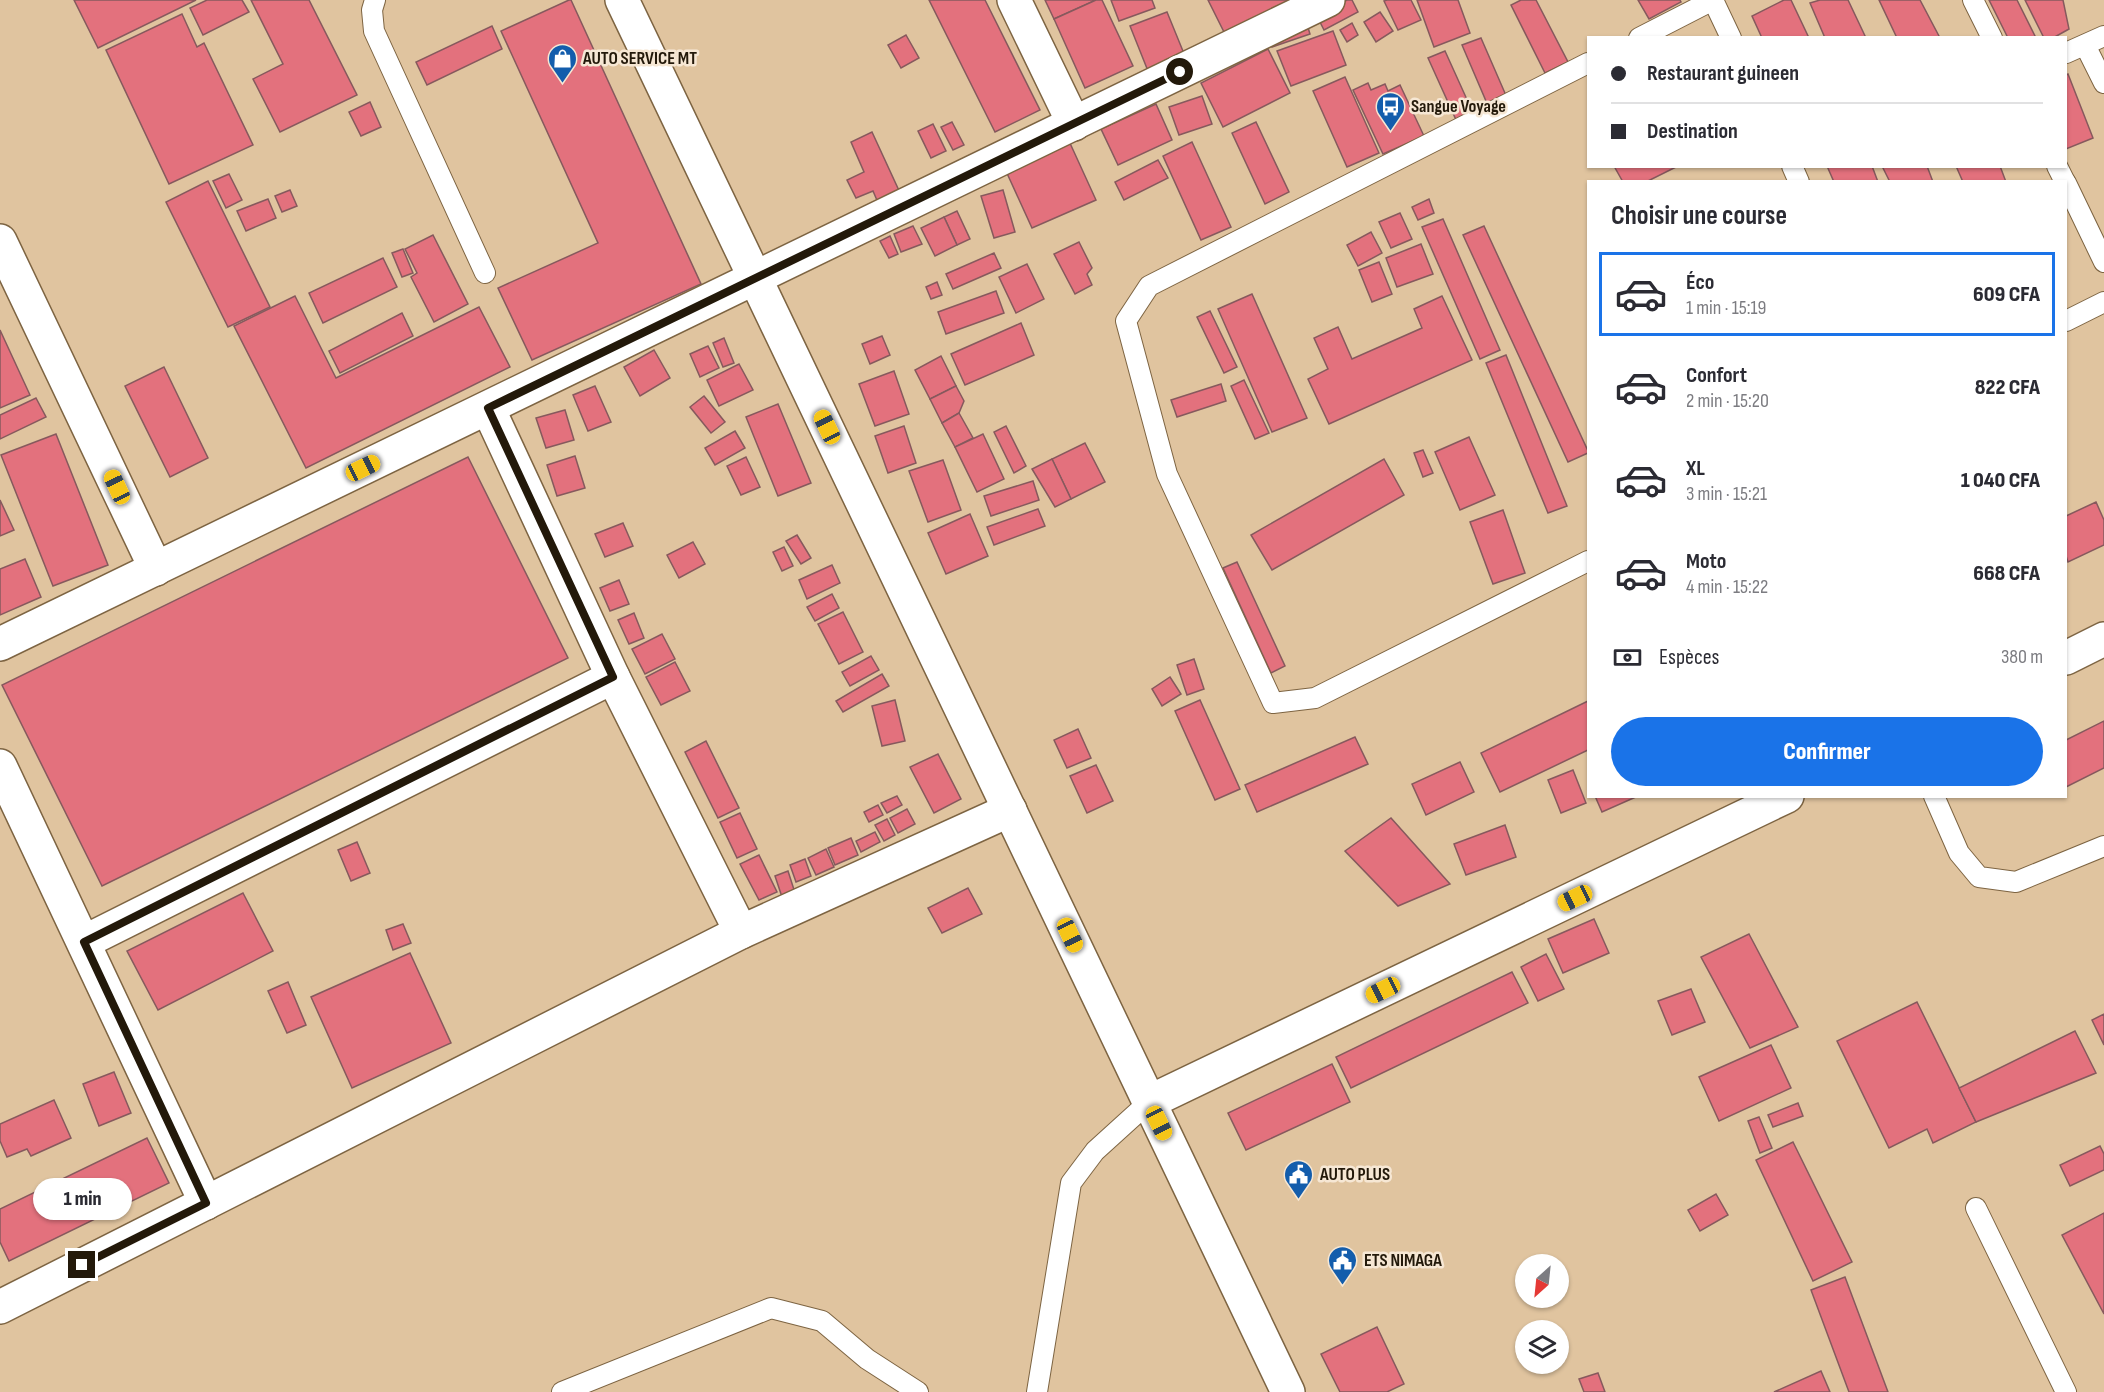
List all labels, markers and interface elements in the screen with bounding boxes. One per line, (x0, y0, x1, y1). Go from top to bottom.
shop icon: AUTO SERVICE MT (546, 42, 578, 84)
place label: AUTO SERVICE MT (582, 48, 697, 69)
route start (1166, 58, 1193, 85)
text: Restaurant guineen (1647, 60, 1799, 87)
bus stop icon: Sangue Voyage (1374, 90, 1406, 132)
place label: Sangue Voyage (1411, 96, 1506, 117)
text: Destination (1647, 118, 1738, 145)
text: Choisir une course (1611, 200, 1787, 232)
icon: car (1614, 267, 1668, 321)
text: Éco (1686, 269, 1714, 296)
text: 609 CFA (1973, 281, 2040, 308)
text: 1 min · 15:19 (1686, 296, 1766, 320)
icon: car (1614, 360, 1668, 414)
text: Confort (1686, 362, 1747, 389)
text: 822 CFA (1975, 374, 2040, 401)
text: 2 min · 15:20 (1686, 389, 1769, 413)
car (811, 407, 843, 447)
car (343, 452, 383, 484)
icon: car (1614, 453, 1668, 507)
text: XL (1686, 455, 1705, 482)
car (101, 467, 133, 507)
text: 1 040 CFA (1961, 467, 2040, 494)
text: 3 min · 15:21 (1686, 482, 1767, 506)
icon: car (1614, 546, 1668, 600)
text: Moto (1686, 548, 1726, 575)
text: 668 CFA (1973, 560, 2040, 587)
text: 4 min · 15:22 (1686, 575, 1768, 599)
icon: cash (1611, 641, 1644, 674)
text: Espèces (1659, 644, 1719, 671)
text: 380 m (2001, 645, 2043, 669)
button: Confirmer (1611, 717, 2043, 786)
car (1555, 882, 1595, 914)
car (1054, 915, 1086, 955)
car (1363, 974, 1403, 1006)
car (1143, 1103, 1175, 1143)
public building icon: AUTO PLUS (1283, 1158, 1315, 1200)
place label: AUTO PLUS (1319, 1164, 1390, 1185)
callout: 1 min (32, 1178, 132, 1220)
text: 1 min (63, 1187, 102, 1211)
public building icon: ETS NIMAGA (1327, 1244, 1359, 1286)
place label: ETS NIMAGA (1364, 1250, 1442, 1271)
route end (68, 1251, 95, 1278)
north arrow (1515, 1254, 1569, 1308)
map controls (1515, 1254, 1569, 1374)
button: layers (1515, 1320, 1569, 1374)

